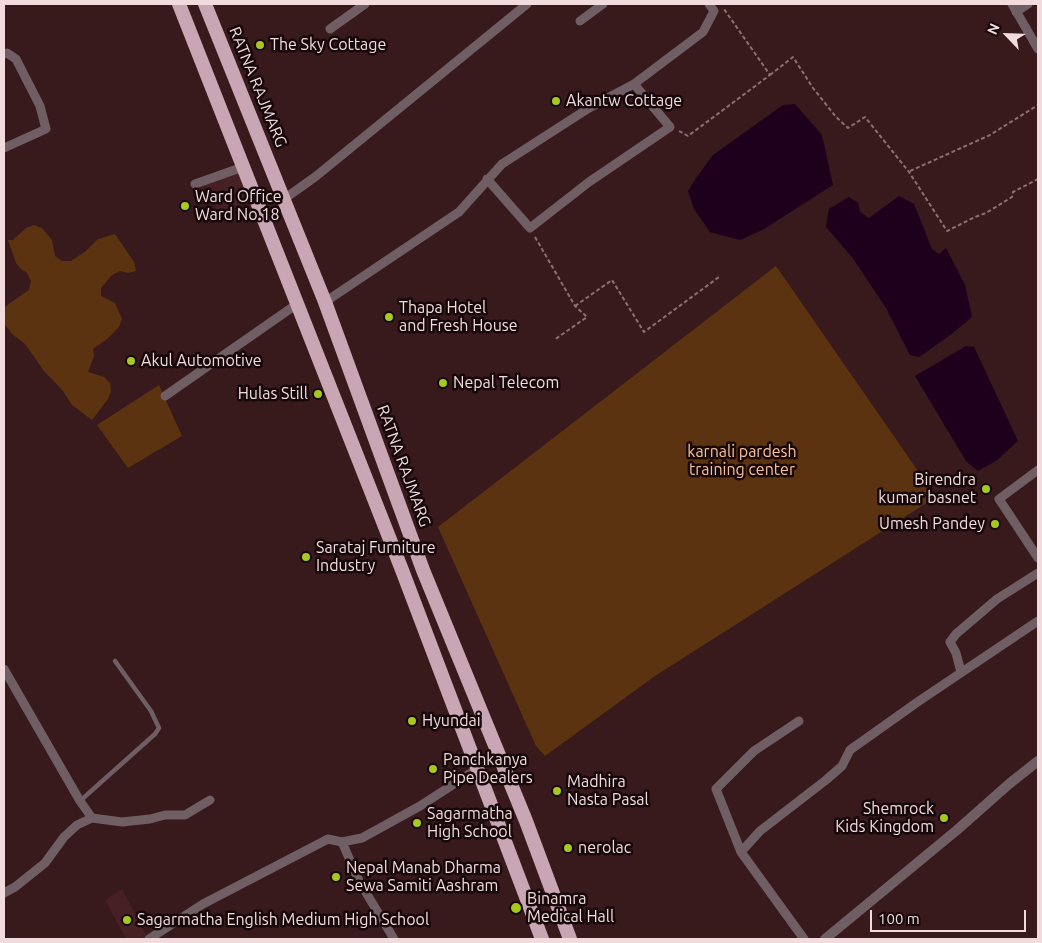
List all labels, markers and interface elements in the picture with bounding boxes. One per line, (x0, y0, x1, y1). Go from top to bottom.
north arrow (982, 10, 1032, 60)
text: N (984, 21, 1003, 37)
street label: RATNA RAJMARG (225, 24, 291, 150)
place label: The Sky Cottage (270, 35, 386, 55)
marker: The Sky Cottage (254, 39, 266, 51)
place label: Akantw Cottage (566, 91, 682, 111)
marker: Akantw Cottage (550, 95, 562, 107)
place label: Ward Office Ward No.18 (195, 187, 281, 225)
marker: Ward Office Ward No.18 (179, 200, 191, 212)
place label: Thapa Hotel and Fresh House (399, 298, 518, 336)
marker: Thapa Hotel and Fresh House (383, 311, 395, 323)
place label: Akul Automotive (141, 351, 262, 371)
marker: Akul Automotive (125, 355, 137, 367)
place label: Nepal Telecom (453, 373, 559, 393)
marker: Nepal Telecom (437, 377, 449, 389)
place label: Hulas Still (238, 384, 308, 404)
marker: Hulas Still (312, 388, 324, 400)
street label: RATNA RAJMARG (373, 402, 435, 530)
park label: karnali pardesh training center (687, 442, 797, 480)
place label: Birendra kumar basnet (878, 470, 976, 508)
marker: Birendra kumar basnet (980, 483, 992, 495)
place label: Umesh Pandey (879, 514, 985, 534)
marker: Umesh Pandey (989, 518, 1001, 530)
place label: Sarataj Furniture Industry (316, 538, 436, 576)
marker: Sarataj Furniture Industry (300, 551, 312, 563)
place label: Hyundai (422, 711, 481, 731)
marker: Hyundai (406, 715, 418, 727)
place label: Panchkanya Pipe Dealers (443, 750, 533, 788)
marker: Panchkanya Pipe Dealers (427, 763, 439, 775)
place label: Madhira Nasta Pasal (567, 772, 649, 810)
marker: Madhira Nasta Pasal (551, 785, 563, 797)
place label: Shemrock Kids Kingdom (835, 799, 934, 837)
place label: Sagarmatha High School (427, 804, 513, 842)
marker: Shemrock Kids Kingdom (938, 812, 950, 824)
marker: Sagarmatha High School (411, 817, 423, 829)
place label: nerolac (578, 838, 631, 858)
marker: nerolac (562, 842, 574, 854)
place label: Nepal Manab Dharma Sewa Samiti Aashram (346, 858, 501, 896)
marker: Nepal Manab Dharma Sewa Samiti Aashram (330, 871, 342, 883)
place label: Binamra Medical Hall (527, 889, 614, 927)
scale bar (872, 900, 1028, 932)
marker: Binamra Medical Hall (509, 901, 523, 915)
place label: Sagarmatha English Medium High School (137, 910, 429, 930)
text: 100 m (878, 910, 920, 927)
marker: Sagarmatha English Medium High School (121, 914, 133, 926)

